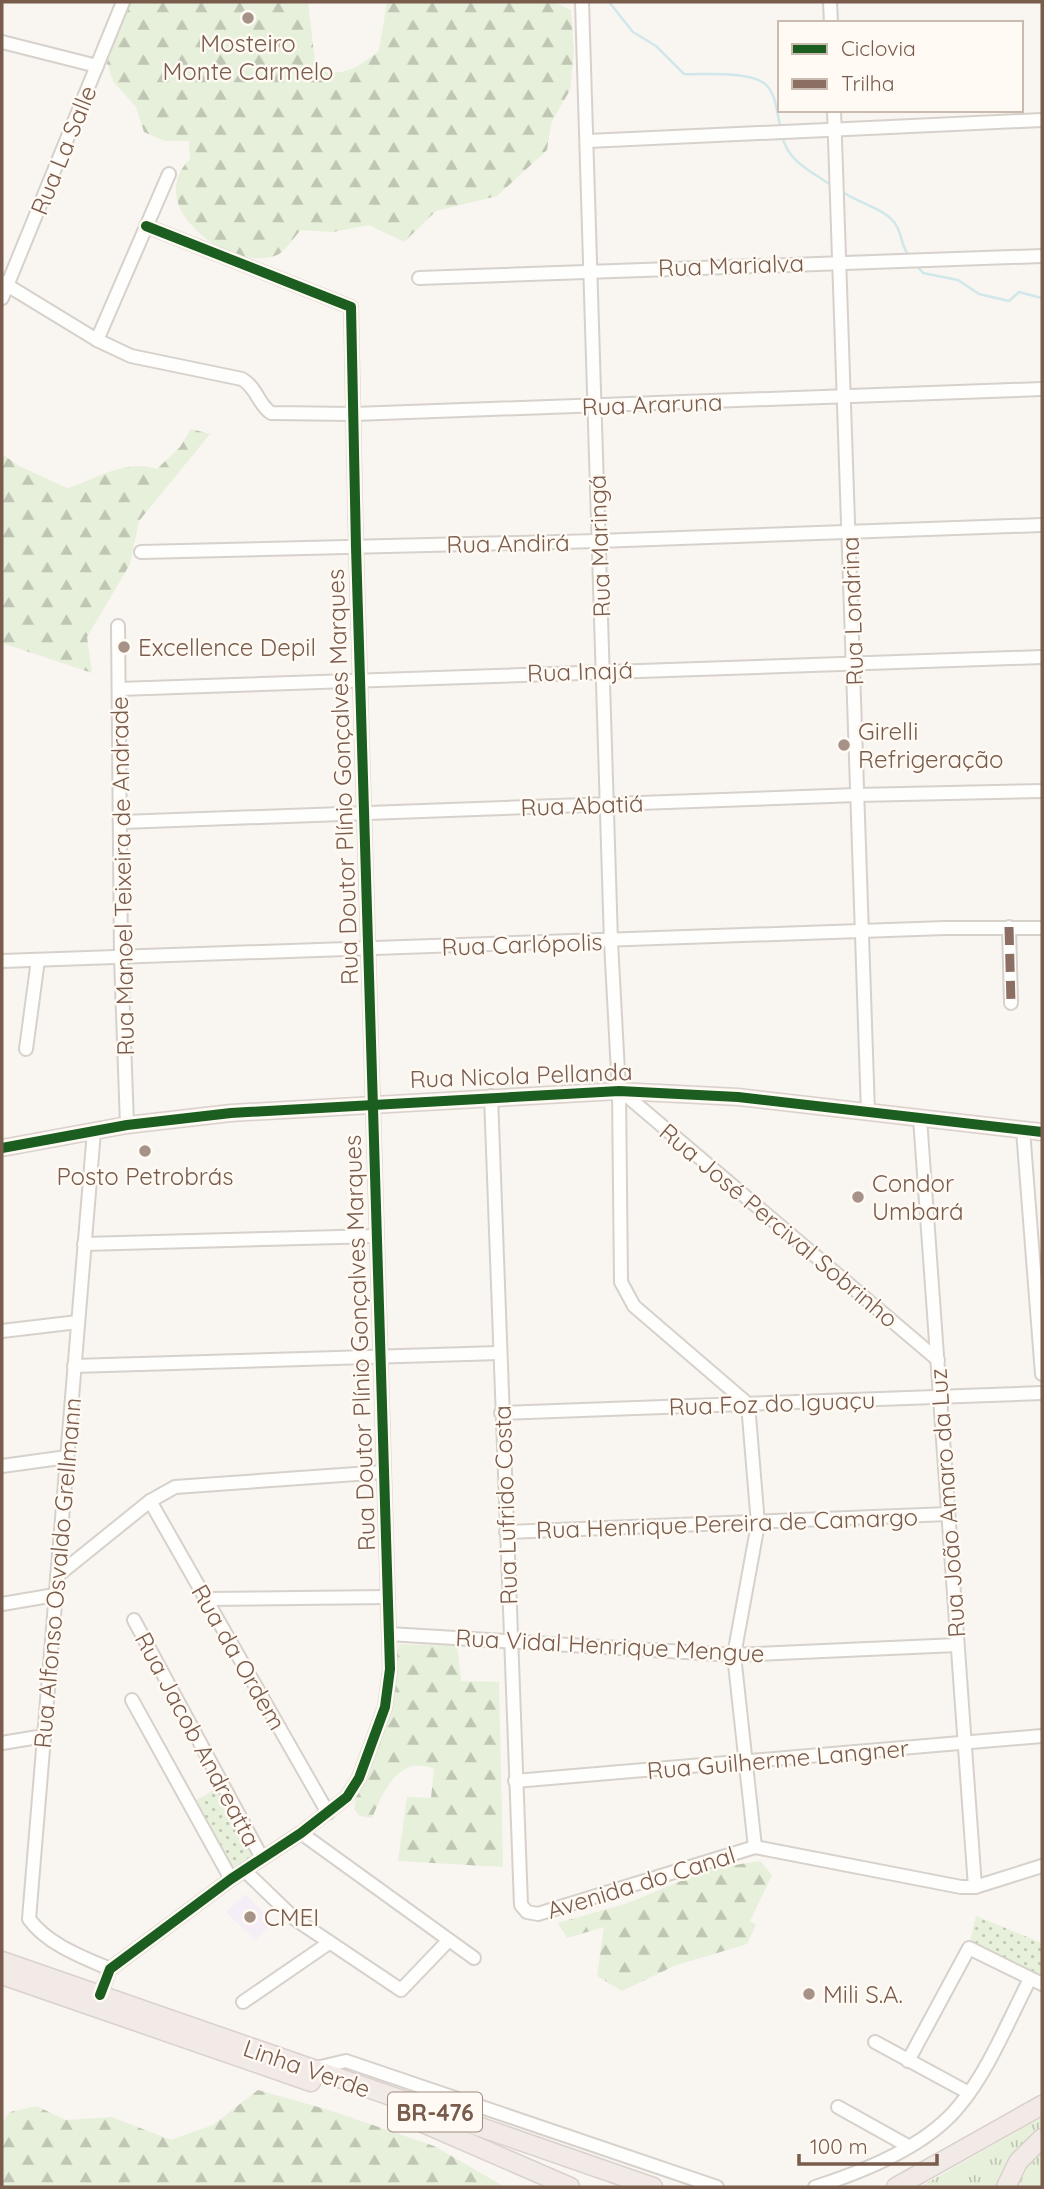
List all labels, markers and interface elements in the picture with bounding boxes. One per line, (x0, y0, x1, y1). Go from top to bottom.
marker: Mosteiro Monte Carmelo (240, 10, 256, 26)
legend (778, 21, 1023, 112)
place label: Mosteiro Monte Carmelo (162, 28, 334, 86)
text: Ciclovia (841, 35, 916, 61)
text: Trilha (841, 70, 895, 96)
street label: Rua La Salle (23, 81, 103, 219)
street label: Rua Marialva (658, 247, 804, 283)
street label: Rua Araruna (581, 387, 723, 421)
street label: Rua Maringá (582, 474, 616, 618)
street label: Rua Andirá (446, 527, 570, 559)
street label: Rua Londrina (834, 536, 870, 686)
street label: Rua Doutor Plínio Gonçalves Marques (320, 568, 364, 986)
place label: Excellence Depil (138, 632, 316, 662)
marker: Excellence Depil (116, 639, 132, 655)
street label: Rua Inajá (526, 654, 634, 688)
street label: Rua Manoel Teixeira de Andrade (104, 696, 140, 1056)
place label: Girelli Refrigeração (858, 716, 1004, 774)
marker: Girelli Refrigeração (836, 737, 852, 753)
street label: Rua Abatiá (520, 788, 644, 822)
street label: Rua Carlópolis (441, 926, 603, 962)
street label: Rua Nicola Pellanda (409, 1056, 633, 1094)
street label: Rua José Percival Sobrinho (654, 1116, 904, 1334)
street label: Rua Doutor Plínio Gonçalves Marques (337, 1134, 381, 1552)
marker: Posto Petrobrás (137, 1143, 153, 1159)
place label: Posto Petrobrás (56, 1161, 234, 1191)
place label: Condor Umbará (872, 1168, 964, 1226)
marker: Condor Umbará (850, 1189, 866, 1205)
street label: Rua João Amaro da Luz (923, 1367, 971, 1639)
street label: Rua Foz do Iguaçu (668, 1384, 876, 1422)
street label: Rua Alfonso Osvaldo Grellmann (27, 1396, 87, 1750)
street label: Rua Lufrido Costa (487, 1405, 523, 1605)
street label: Rua Henrique Pereira de Camargo (535, 1501, 919, 1545)
street label: Rua da Ordem (185, 1579, 293, 1735)
street label: Rua Vidal Henrique Mengue (455, 1622, 765, 1668)
street label: Rua Jacob Andreatta (129, 1627, 267, 1851)
street label: Rua Guilherme Langner (646, 1733, 910, 1785)
street label: Avenida do Canal (543, 1839, 739, 1925)
place label: CMEI (264, 1902, 319, 1932)
marker: CMEI (242, 1909, 258, 1925)
place label: Mili S.A. (823, 1979, 903, 2009)
marker: Mili S.A. (801, 1986, 817, 2002)
street label: Linha Verde (240, 2032, 374, 2104)
road number: BR-476 (388, 2092, 482, 2132)
scale bar (799, 2122, 937, 2166)
text: 100 m (810, 2133, 868, 2159)

